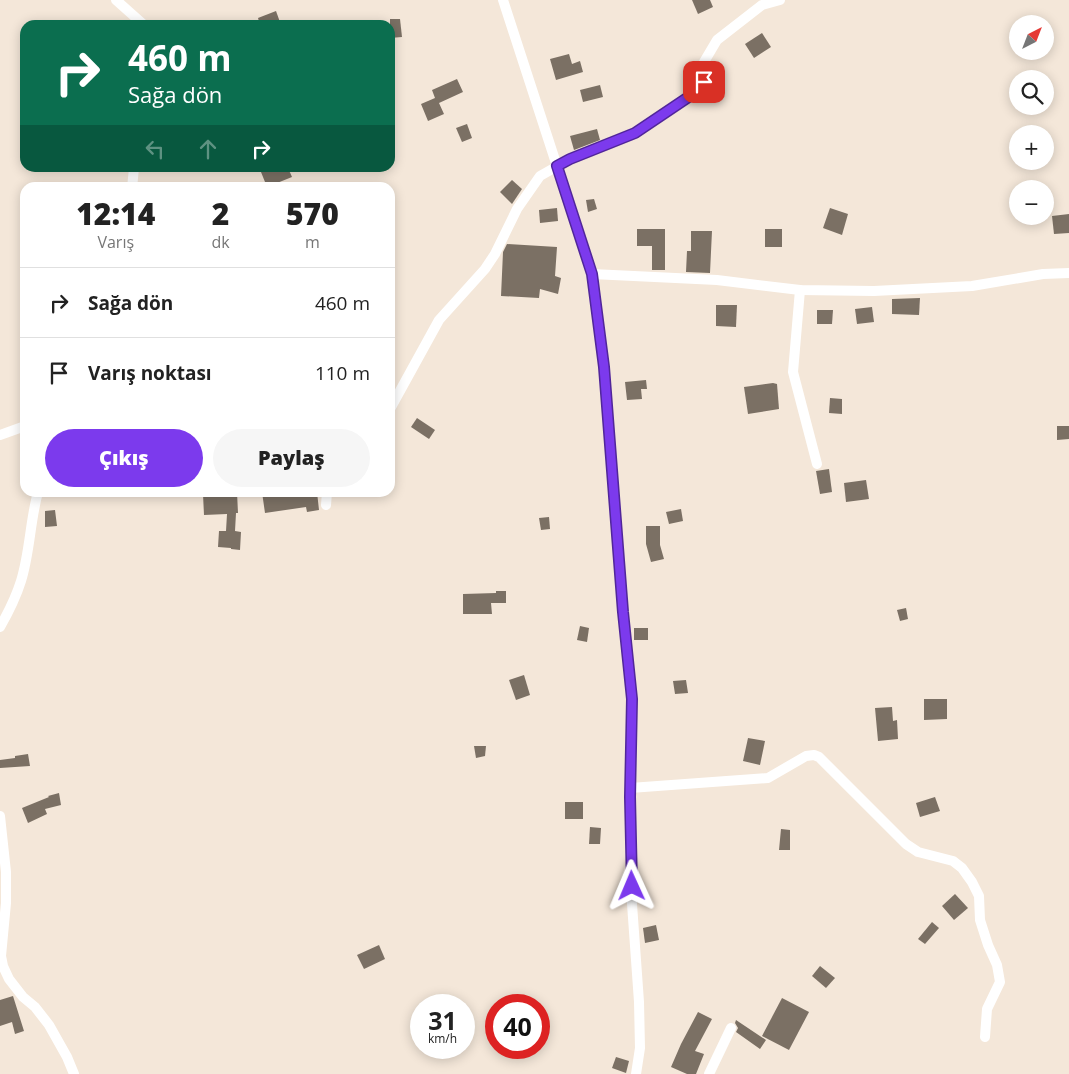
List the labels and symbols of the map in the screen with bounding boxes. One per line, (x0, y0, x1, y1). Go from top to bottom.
north arrow (1009, 15, 1054, 60)
pin (683, 61, 725, 103)
position arrow (605, 859, 657, 911)
speed limit sign: 40 (485, 994, 550, 1059)

